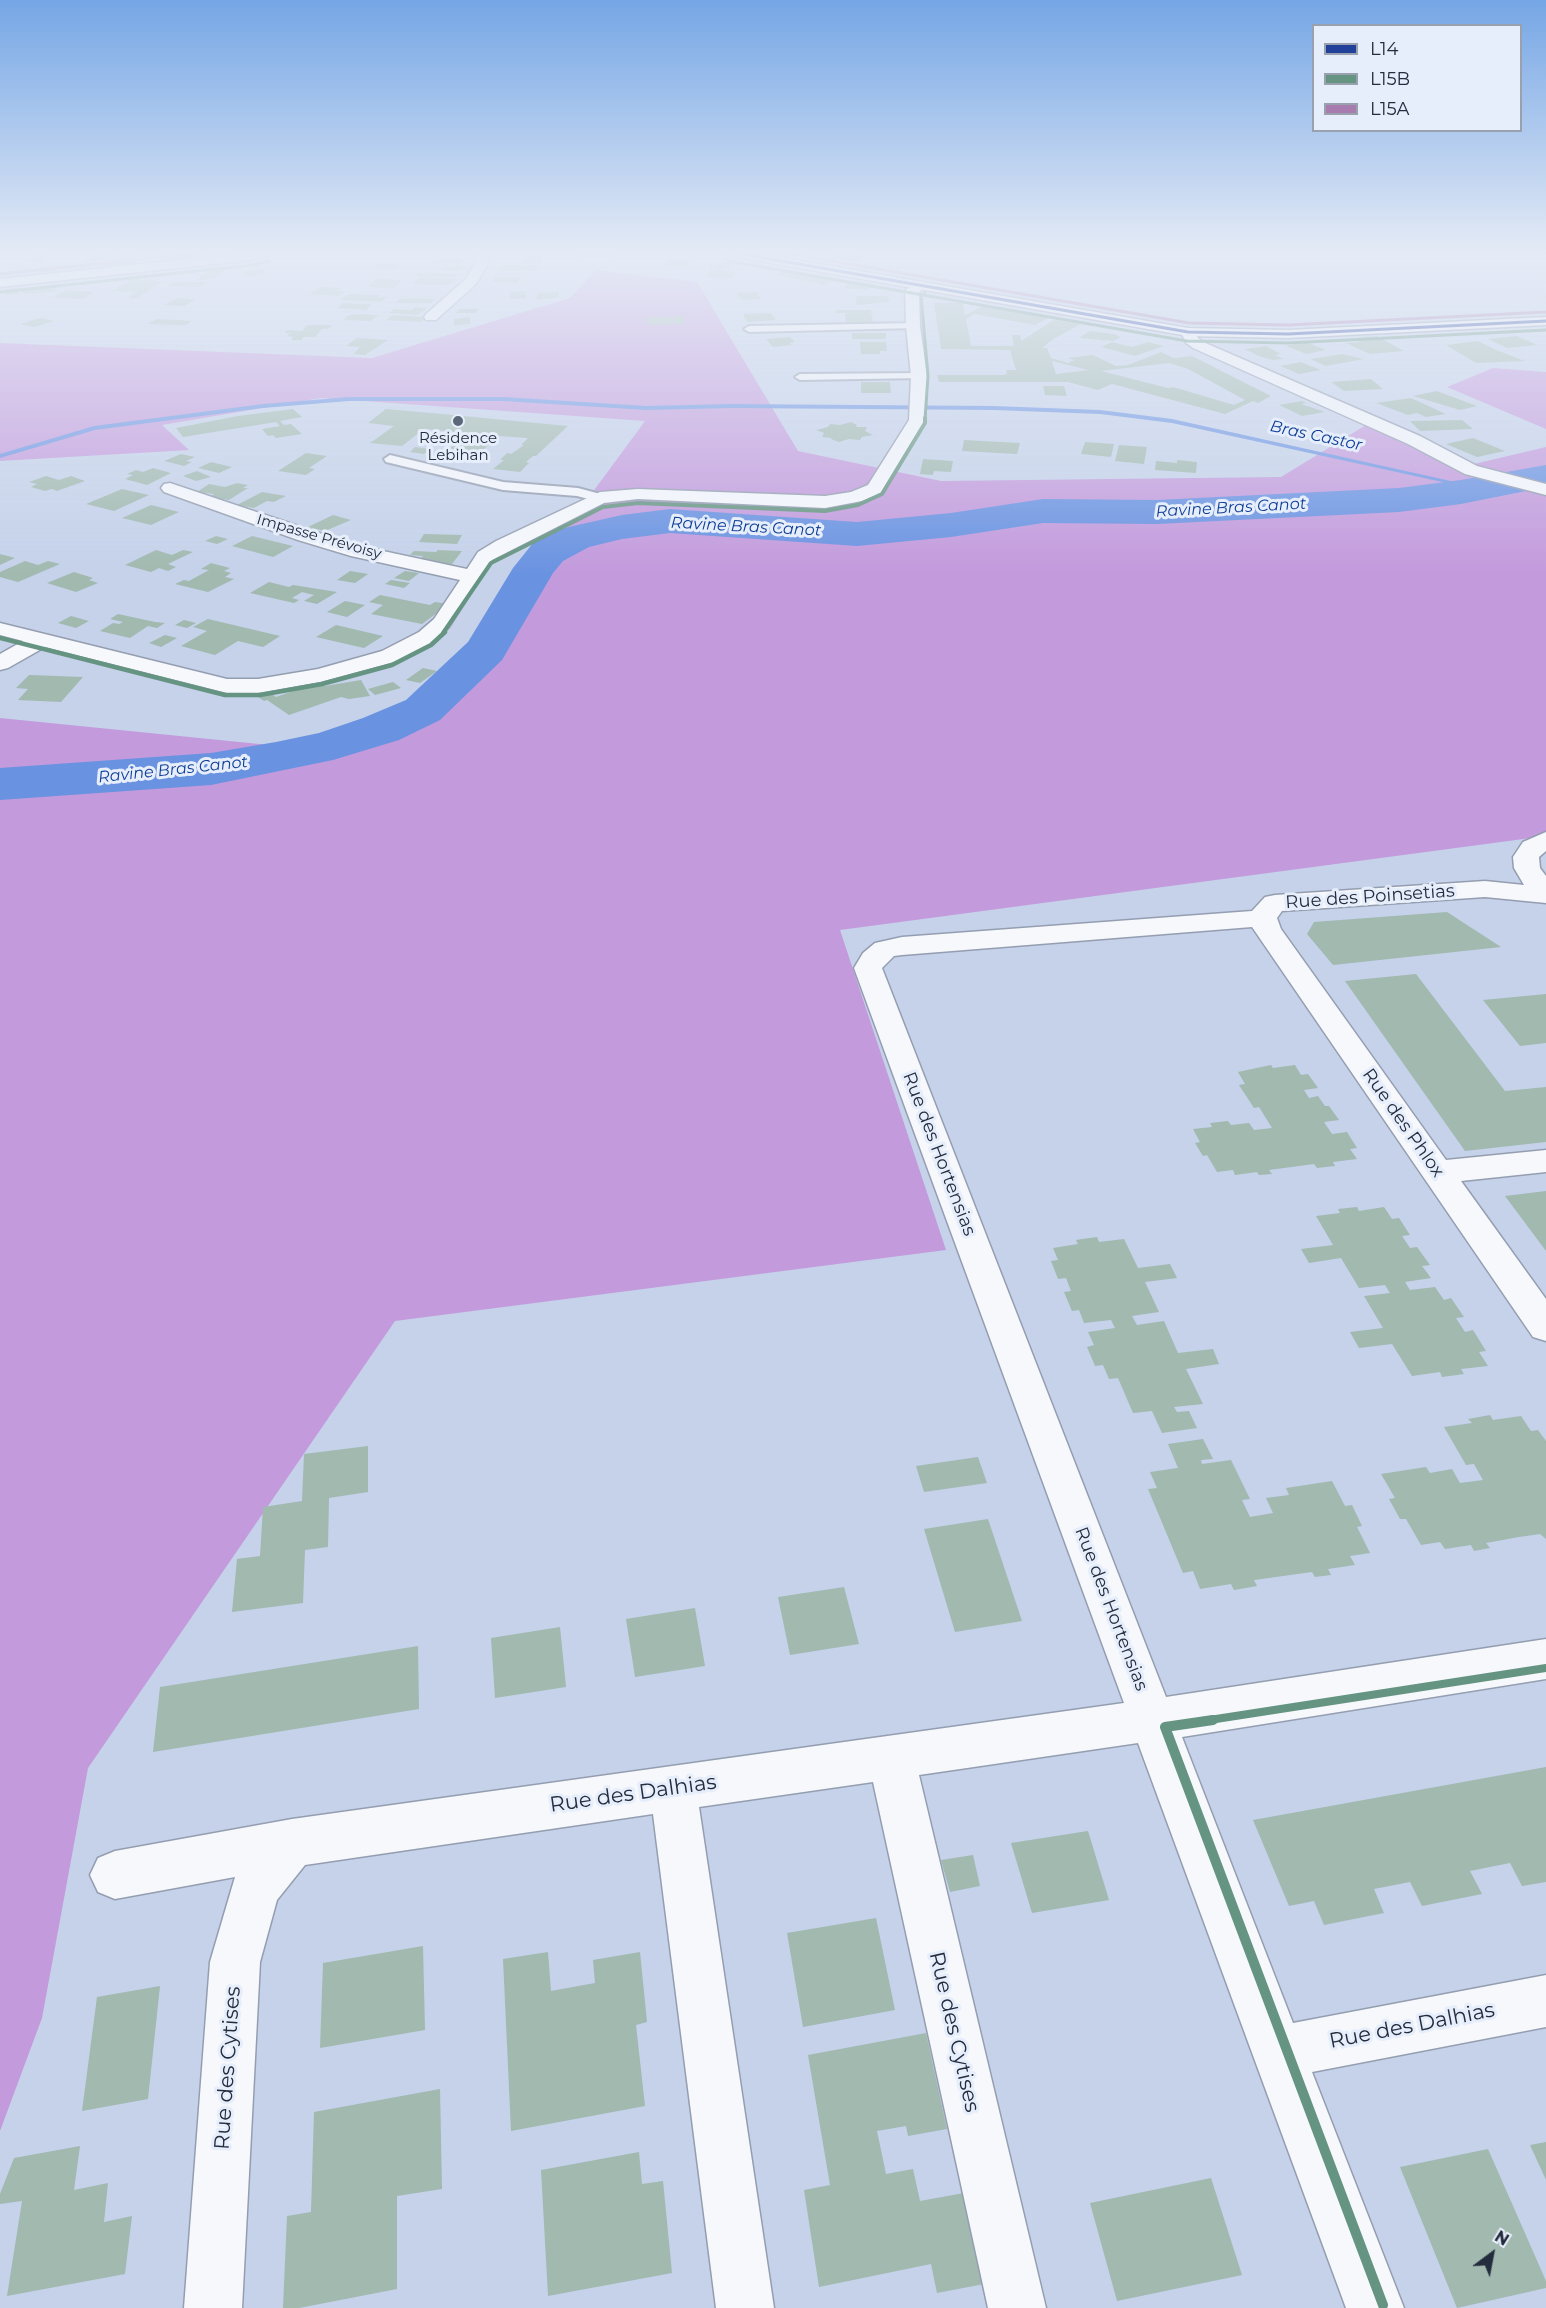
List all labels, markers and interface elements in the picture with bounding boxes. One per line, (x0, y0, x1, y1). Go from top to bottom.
legend (1312, 24, 1522, 132)
text: L14 (1370, 38, 1398, 60)
text: L15B (1370, 68, 1410, 90)
text: L15A (1370, 98, 1410, 120)
marker: Résidence Lebihan (451, 414, 465, 428)
water label: Bras Castor (1268, 417, 1364, 455)
place label: Résidence Lebihan (419, 430, 497, 465)
water label: Ravine Bras Canot (1155, 494, 1307, 522)
street label: Impasse Prévoisy (255, 511, 383, 563)
water label: Ravine Bras Canot (670, 513, 822, 541)
water label: Ravine Bras Canot (97, 753, 249, 787)
street label: Rue des Poinsetias (1285, 880, 1455, 914)
street label: Rue des Phlox (1358, 1064, 1448, 1182)
street label: Rue des Hortensias (898, 1069, 980, 1239)
street label: Rue des Hortensias (1070, 1524, 1152, 1694)
street label: Rue des Dalhias (548, 1770, 718, 1818)
street label: Rue des Cytises (923, 1949, 985, 2115)
street label: Rue des Cytises (210, 1985, 246, 2151)
street label: Rue des Dalhias (1327, 1998, 1497, 2054)
north arrow (1462, 2224, 1522, 2284)
text: N (1491, 2227, 1512, 2250)

